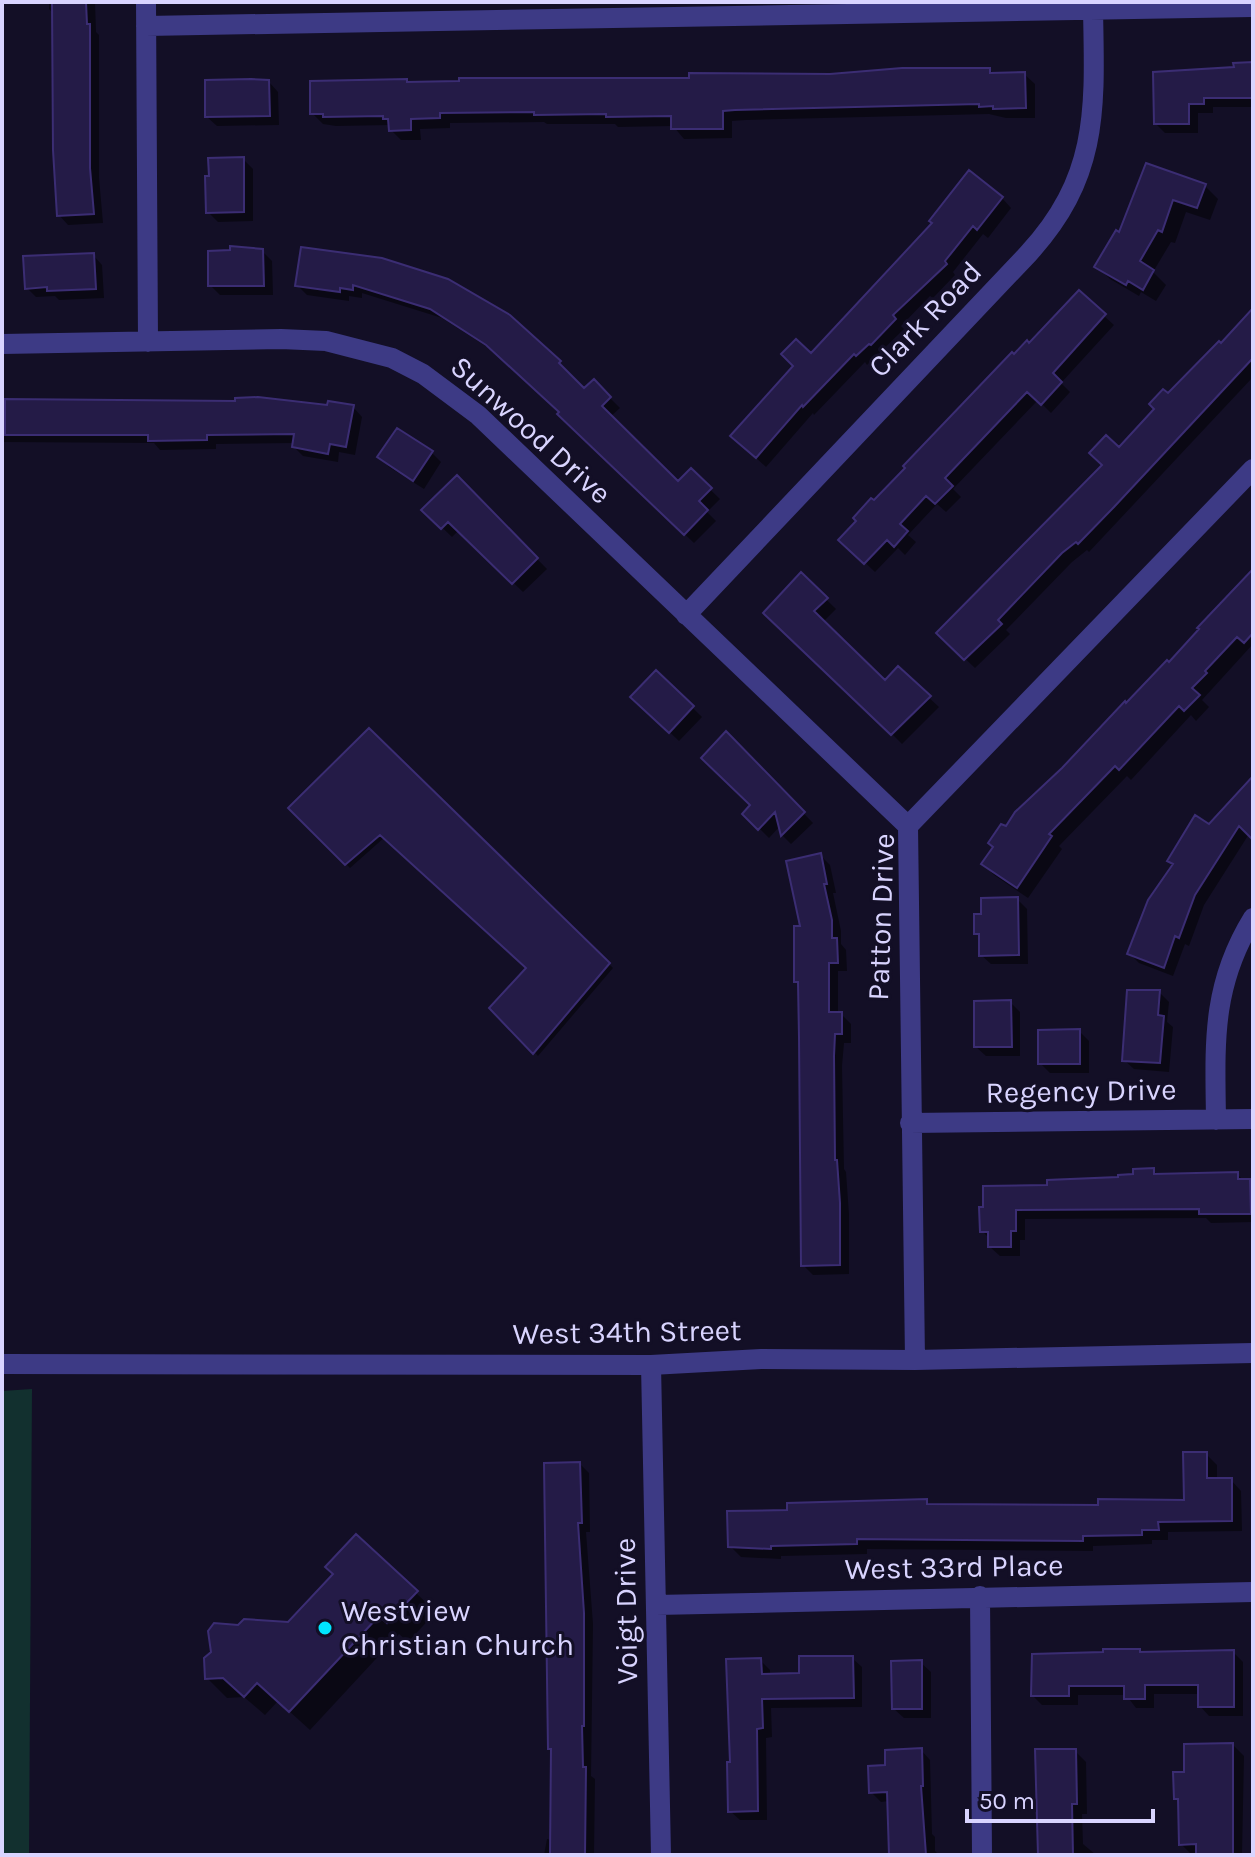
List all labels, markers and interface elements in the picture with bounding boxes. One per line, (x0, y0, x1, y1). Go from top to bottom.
street label: Clark Road (861, 254, 989, 384)
street label: Sunwood Drive (443, 348, 619, 512)
street label: Patton Drive (860, 833, 902, 1001)
street label: Regency Drive (985, 1071, 1177, 1111)
street label: West 34th Street (512, 1312, 742, 1352)
street label: Voigt Drive (607, 1537, 645, 1685)
street label: West 33rd Place (844, 1547, 1064, 1587)
place label: Westview Christian Church (341, 1593, 574, 1663)
marker: Westview Christian Church (316, 1619, 334, 1637)
scale bar (967, 1773, 1153, 1823)
text: 50 m (979, 1787, 1035, 1815)

